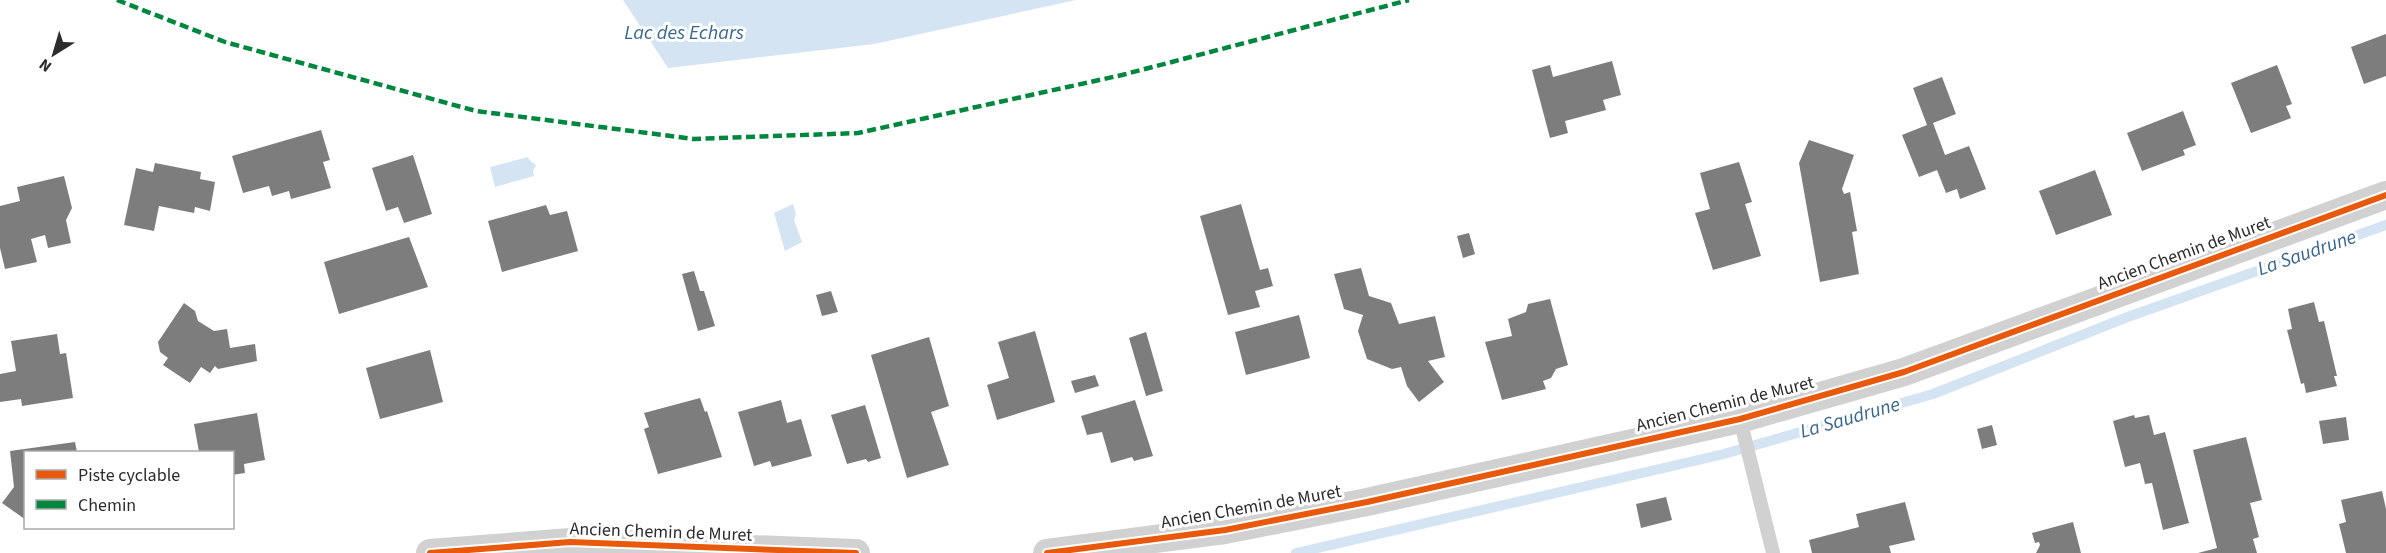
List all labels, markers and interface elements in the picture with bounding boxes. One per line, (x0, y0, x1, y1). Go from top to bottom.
water label: Lac des Echars (624, 19, 744, 47)
north arrow (24, 24, 84, 84)
text: N (35, 53, 56, 77)
street label: Ancien Chemin de Muret (2094, 210, 2274, 296)
water label: La Saudrune (2254, 223, 2360, 283)
street label: Ancien Chemin de Muret (1633, 370, 1817, 438)
water label: La Saudrune (1797, 390, 1903, 446)
legend (24, 451, 234, 529)
text: Piste cyclable (78, 463, 180, 488)
street label: Ancien Chemin de Muret (1159, 479, 1343, 535)
text: Chemin (78, 493, 136, 518)
street label: Ancien Chemin de Muret (569, 516, 753, 548)

